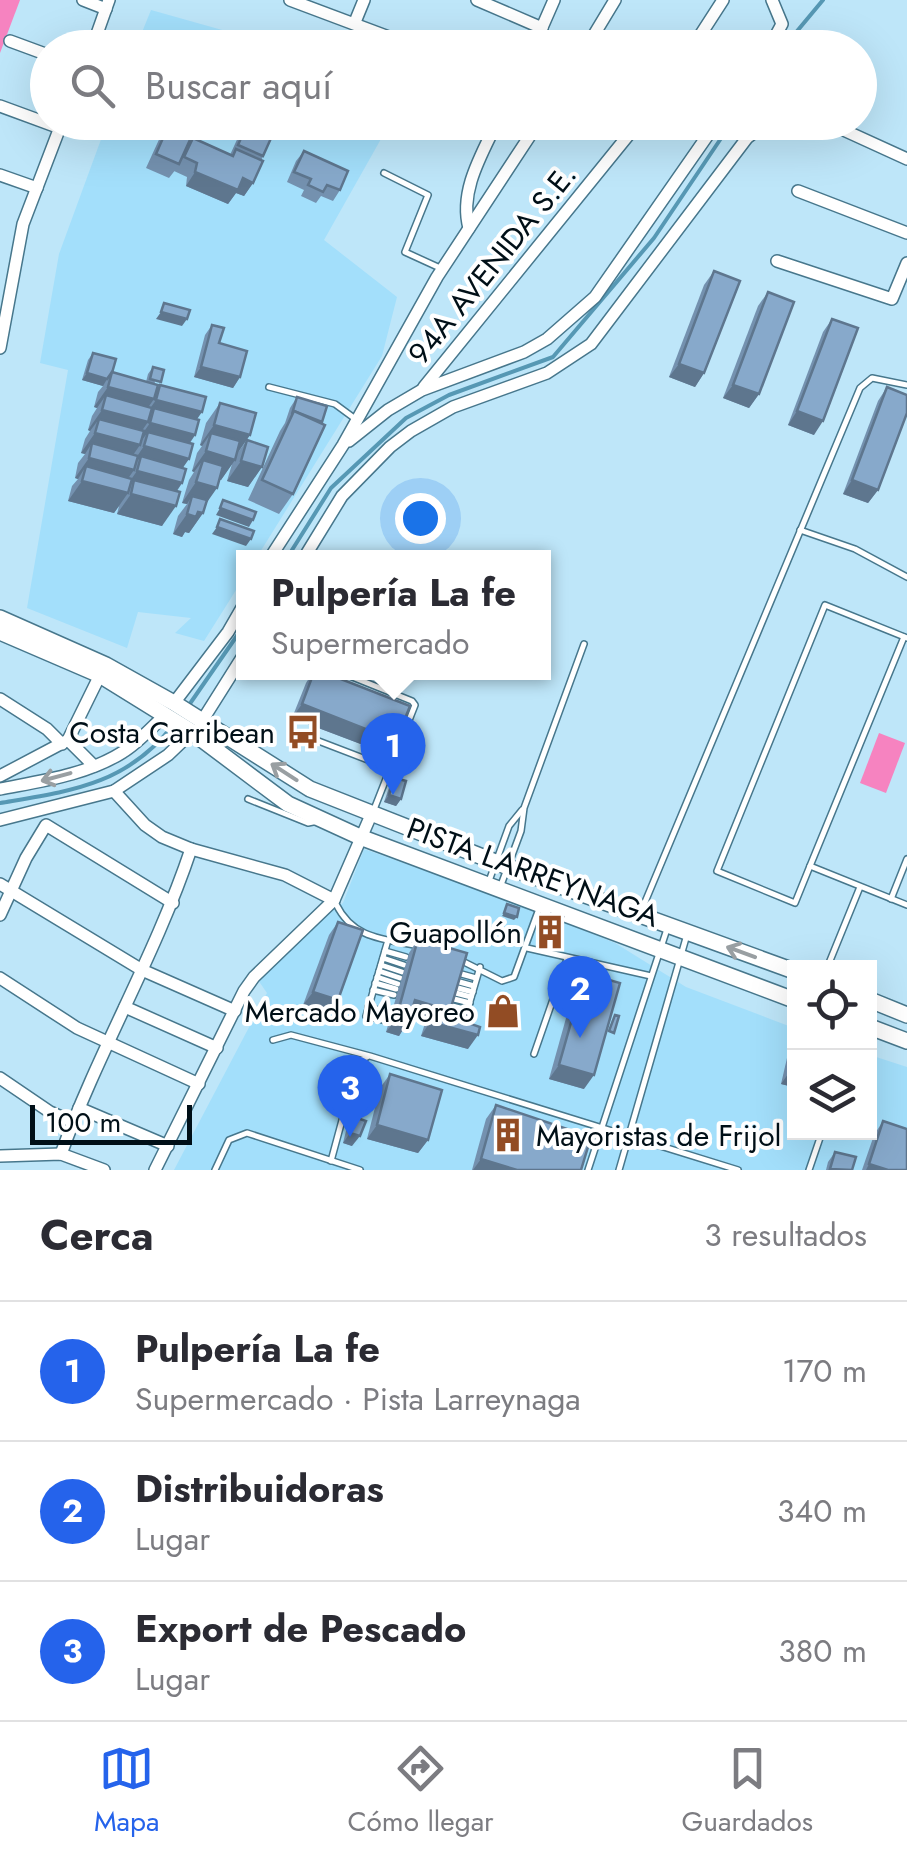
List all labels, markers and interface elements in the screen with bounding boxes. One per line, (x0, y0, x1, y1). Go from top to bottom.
search box (30, 30, 877, 140)
icon: search (65, 58, 120, 113)
text: Buscar aquí (145, 58, 332, 113)
street label: 94A AVENIDA S.E. (398, 155, 586, 373)
your location (395, 493, 446, 544)
popup (236, 550, 551, 680)
text: Pulpería La fe (271, 565, 516, 620)
text: Supermercado (271, 620, 469, 666)
place label: Costa Carribean (69, 711, 275, 754)
pin: 1 (360, 712, 426, 795)
bus stop icon: Costa Carribean (284, 713, 322, 751)
one-way arrow (270, 762, 299, 783)
one-way arrow (41, 769, 73, 787)
street label: PISTA LARREYNAGA (401, 806, 665, 938)
place label: Guapollón (389, 911, 522, 954)
building icon: Guapollón (531, 913, 569, 951)
one-way arrow (727, 942, 758, 960)
pin: 2 (548, 956, 612, 1038)
map controls (787, 960, 877, 1140)
button: locate (787, 960, 877, 1050)
place label: Mercado Mayoreo (245, 990, 475, 1033)
shop icon: Mercado Mayoreo (484, 992, 522, 1030)
button: layers (787, 1050, 877, 1140)
pin: 3 (318, 1054, 382, 1137)
scale bar (30, 1100, 192, 1144)
text: 100 m (45, 1102, 121, 1143)
place label: Mayoristas de Frijol (536, 1114, 781, 1157)
building icon: Mayoristas de Frijol (489, 1116, 527, 1154)
text: Cerca (40, 1205, 154, 1266)
text: 3 resultados (704, 1212, 867, 1258)
text: Pulpería La fe (135, 1321, 380, 1376)
text: 1 (64, 1348, 81, 1394)
text: 170 m (782, 1348, 867, 1394)
text: Supermercado · Pista Larreynaga (135, 1376, 581, 1422)
text: Distribuidoras (135, 1461, 384, 1516)
text: 2 (62, 1488, 83, 1534)
text: 340 m (777, 1488, 867, 1534)
text: Lugar (135, 1516, 210, 1562)
text: Export de Pescado (135, 1601, 466, 1656)
text: 3 (63, 1628, 82, 1674)
text: 380 m (778, 1628, 867, 1674)
text: Lugar (135, 1656, 210, 1702)
tab: Mapa (94, 1741, 160, 1842)
tab: Cómo llegar (347, 1741, 494, 1842)
tab: Guardados (682, 1741, 813, 1842)

